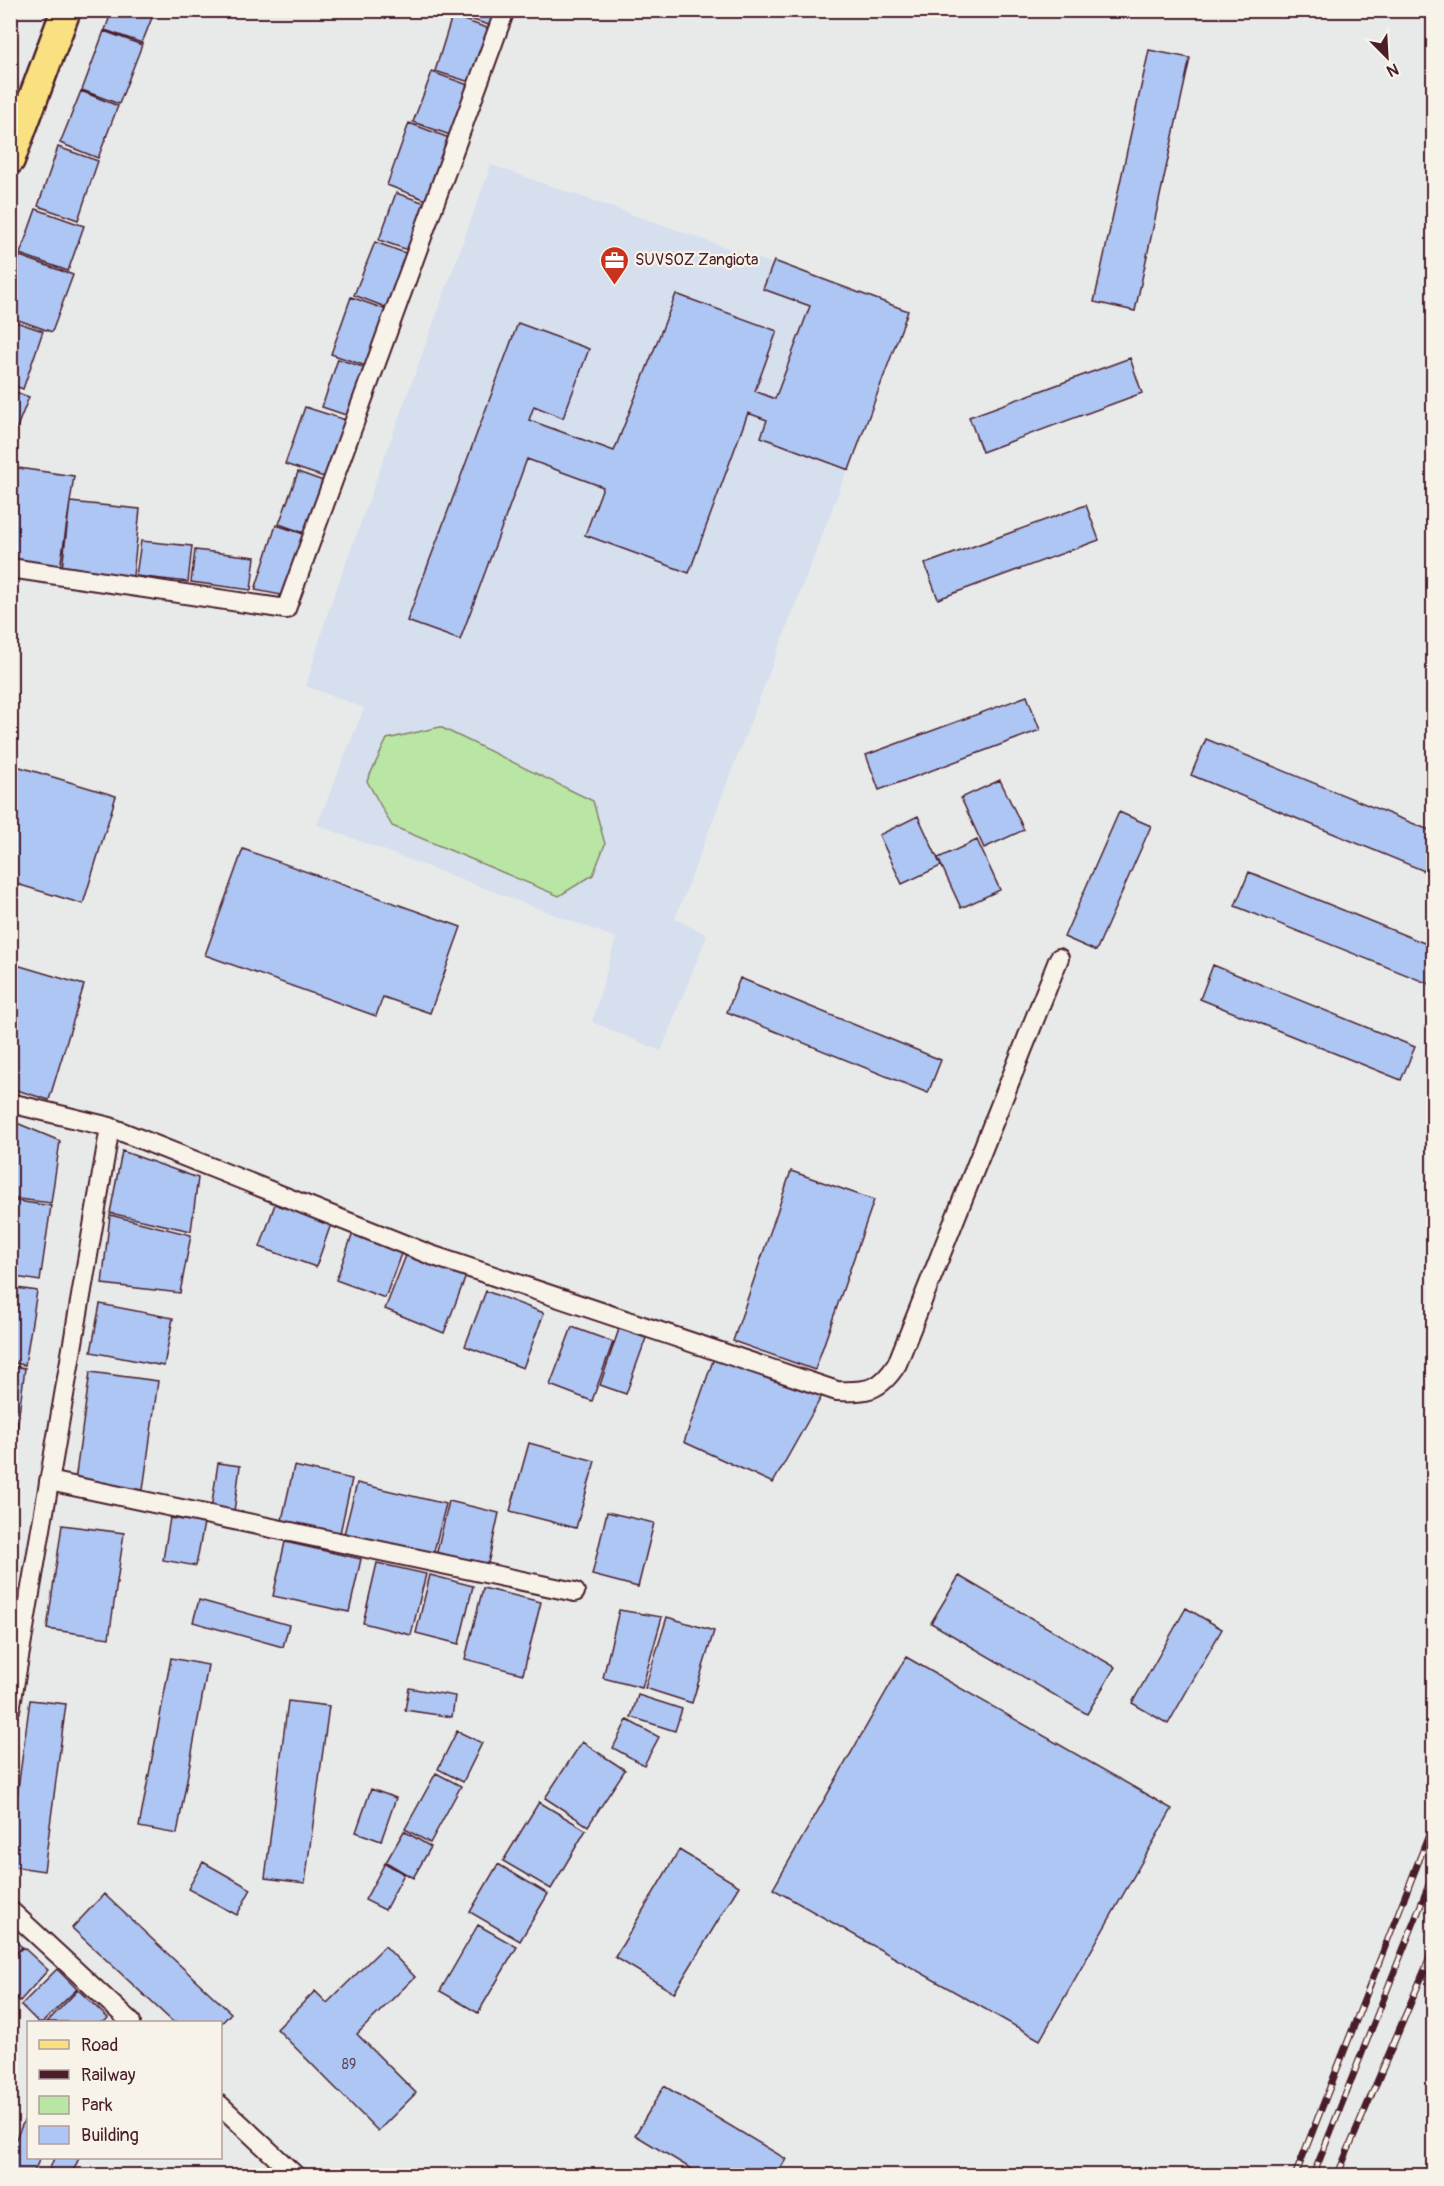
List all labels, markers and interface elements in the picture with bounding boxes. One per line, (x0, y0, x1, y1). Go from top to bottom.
north arrow (1357, 27, 1417, 87)
text: N (1384, 58, 1402, 81)
office icon: SUVSOZ Zangiota (598, 244, 630, 286)
place label: SUVSOZ Zangiota (635, 250, 758, 270)
legend (27, 2021, 222, 2159)
text: Road (81, 2034, 118, 2057)
house number: 89 (342, 2056, 356, 2073)
text: Railway (81, 2064, 136, 2087)
text: Park (81, 2094, 113, 2117)
text: Building (81, 2124, 139, 2147)

